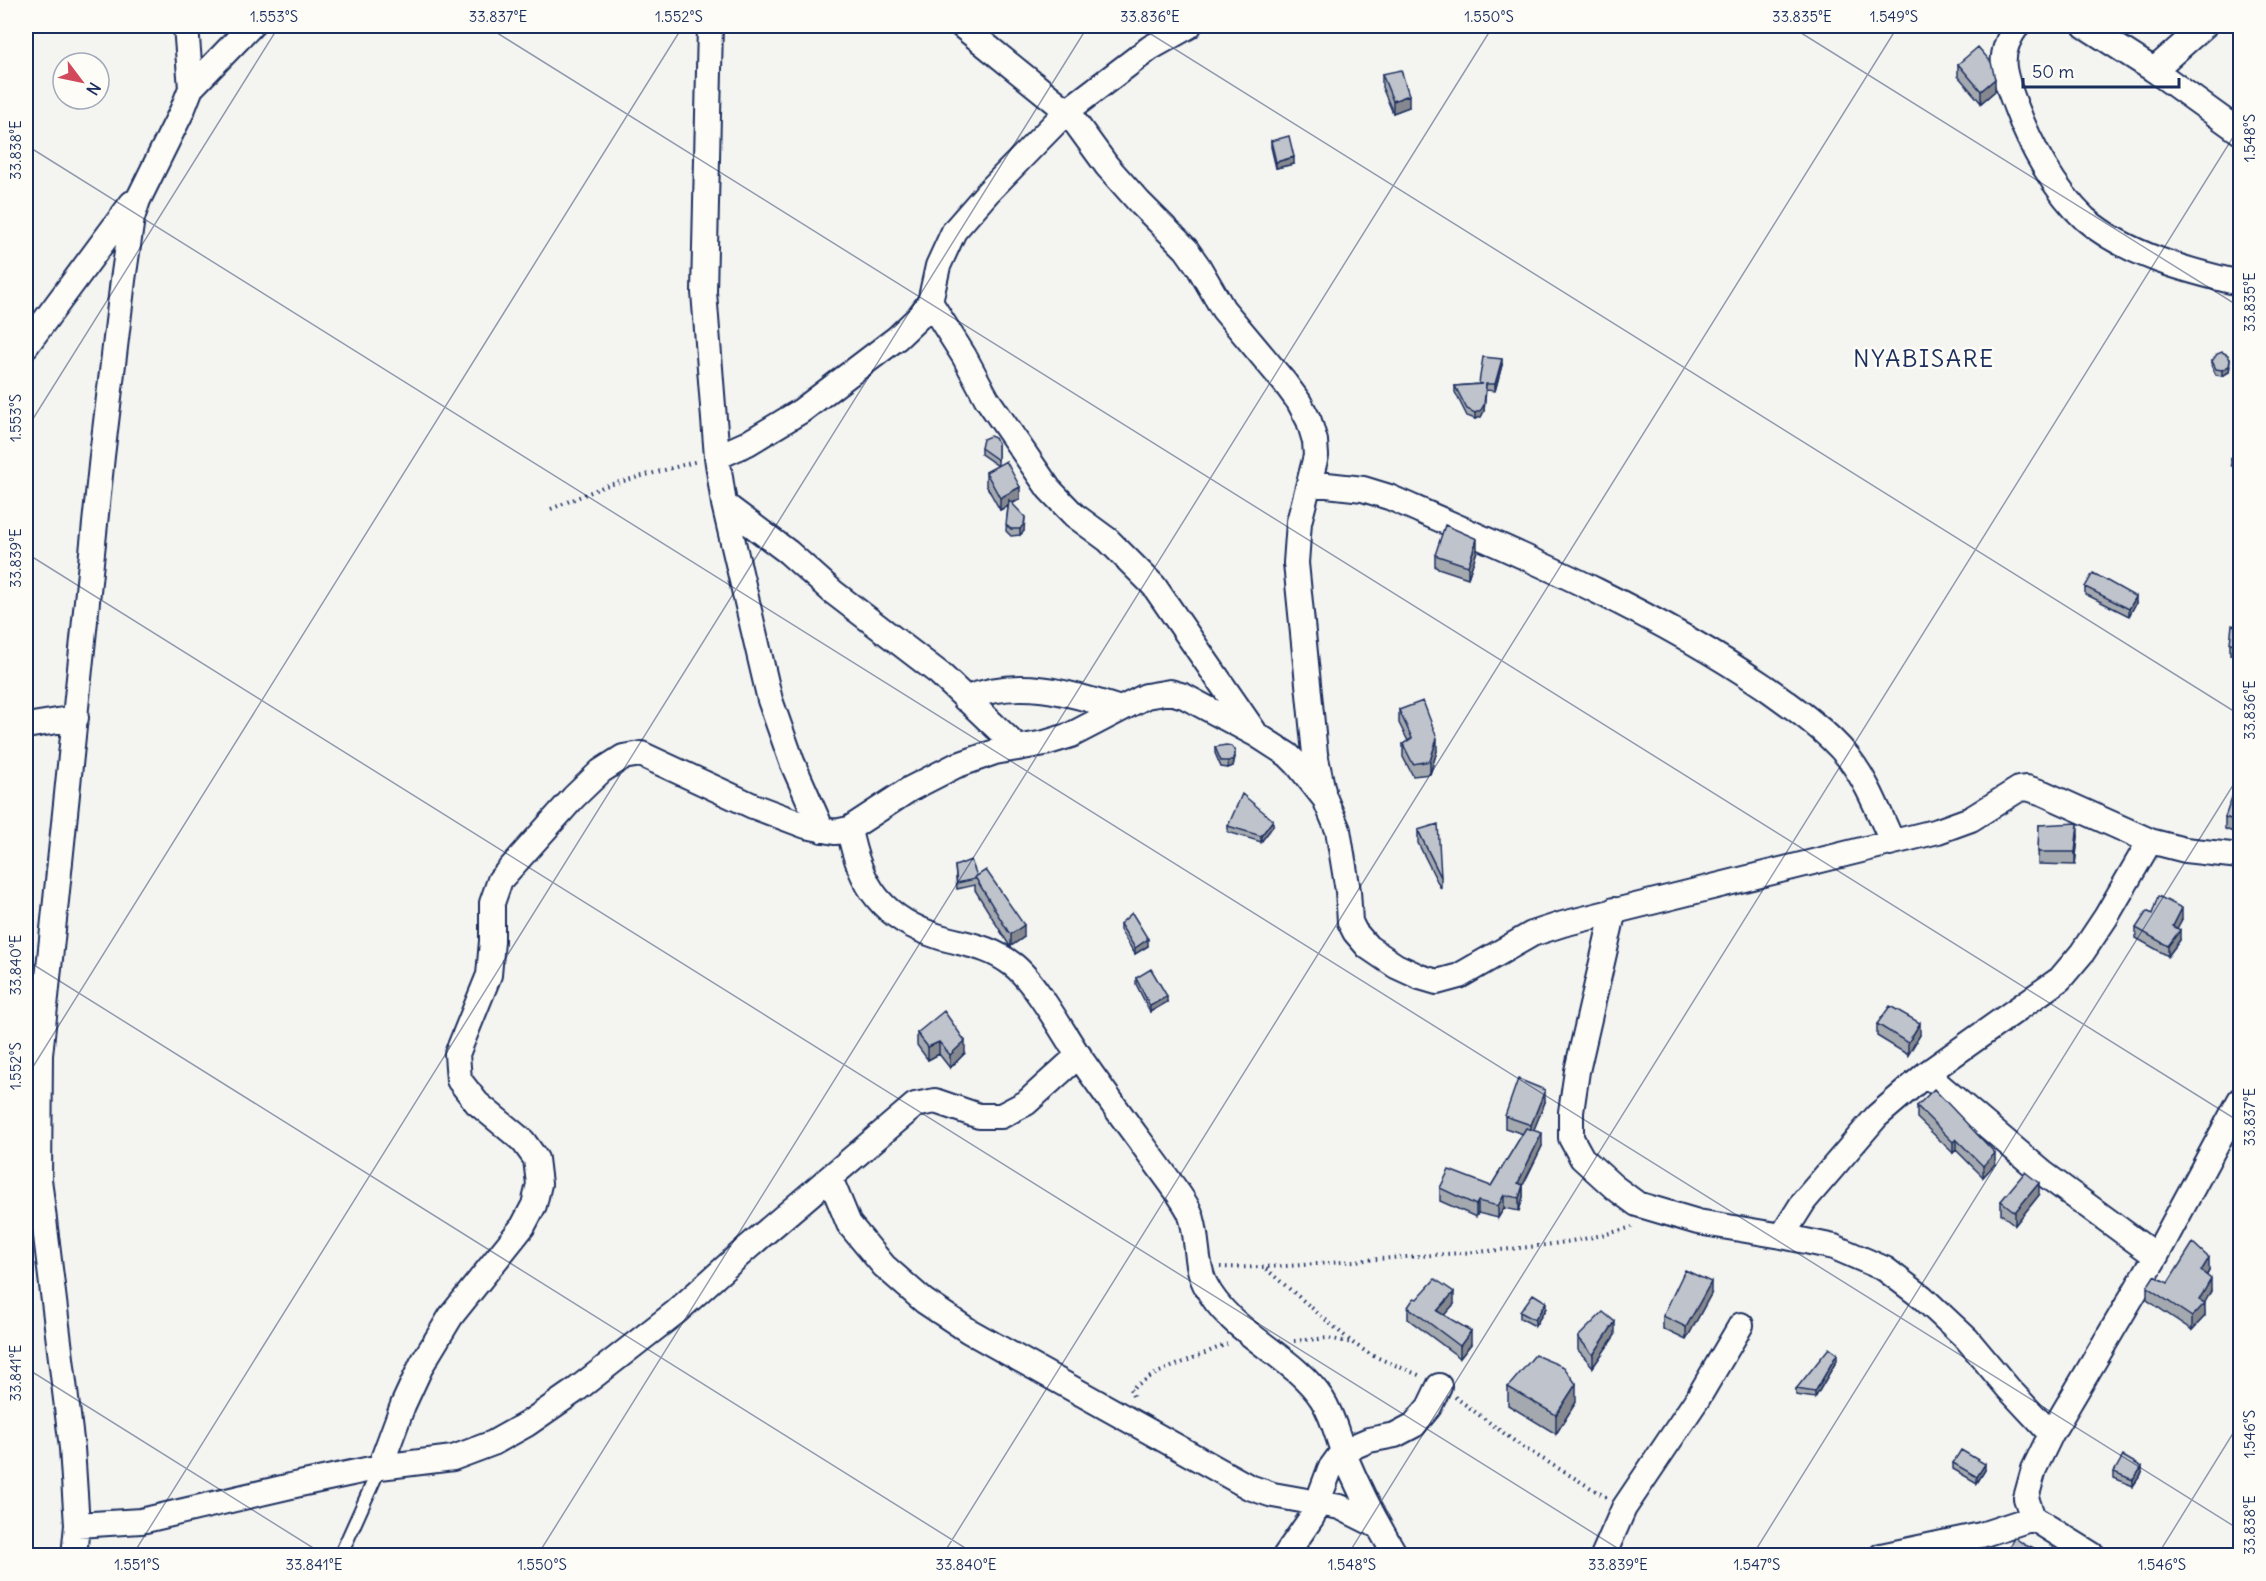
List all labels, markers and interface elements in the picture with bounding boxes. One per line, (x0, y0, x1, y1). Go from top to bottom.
text: 1.553°S (250, 7, 298, 26)
text: 33.837°E (469, 7, 527, 26)
text: 1.552°S (655, 7, 703, 26)
text: 33.836°E (1120, 7, 1180, 26)
text: 1.550°S (1464, 7, 1514, 26)
text: 33.835°E (1772, 7, 1832, 26)
text: 1.549°S (1870, 7, 1918, 26)
north arrow (51, 51, 111, 111)
scale bar (2023, 51, 2179, 89)
text: 50 m (2032, 60, 2074, 83)
text: N (82, 79, 105, 99)
text: 1.548°S (2240, 114, 2259, 162)
text: 33.838°E (6, 120, 25, 180)
text: 33.835°E (2240, 272, 2259, 332)
district label: NYABISARE (1853, 343, 1995, 373)
text: 1.553°S (6, 394, 25, 442)
text: 33.839°E (6, 528, 25, 588)
text: 33.836°E (2240, 680, 2259, 740)
text: 33.840°E (6, 934, 25, 996)
text: 1.552°S (6, 1042, 25, 1090)
text: 33.837°E (2240, 1088, 2259, 1146)
text: 33.841°E (6, 1344, 25, 1402)
text: 1.546°S (2240, 1410, 2259, 1458)
text: 33.838°E (2240, 1495, 2259, 1555)
text: 1.551°S (114, 1555, 160, 1574)
text: 33.841°E (285, 1555, 343, 1574)
text: 1.550°S (517, 1555, 567, 1574)
text: 33.840°E (935, 1555, 997, 1574)
text: 1.548°S (1328, 1555, 1376, 1574)
text: 33.839°E (1588, 1555, 1648, 1574)
text: 1.547°S (1734, 1555, 1780, 1574)
text: 1.546°S (2138, 1555, 2186, 1574)

